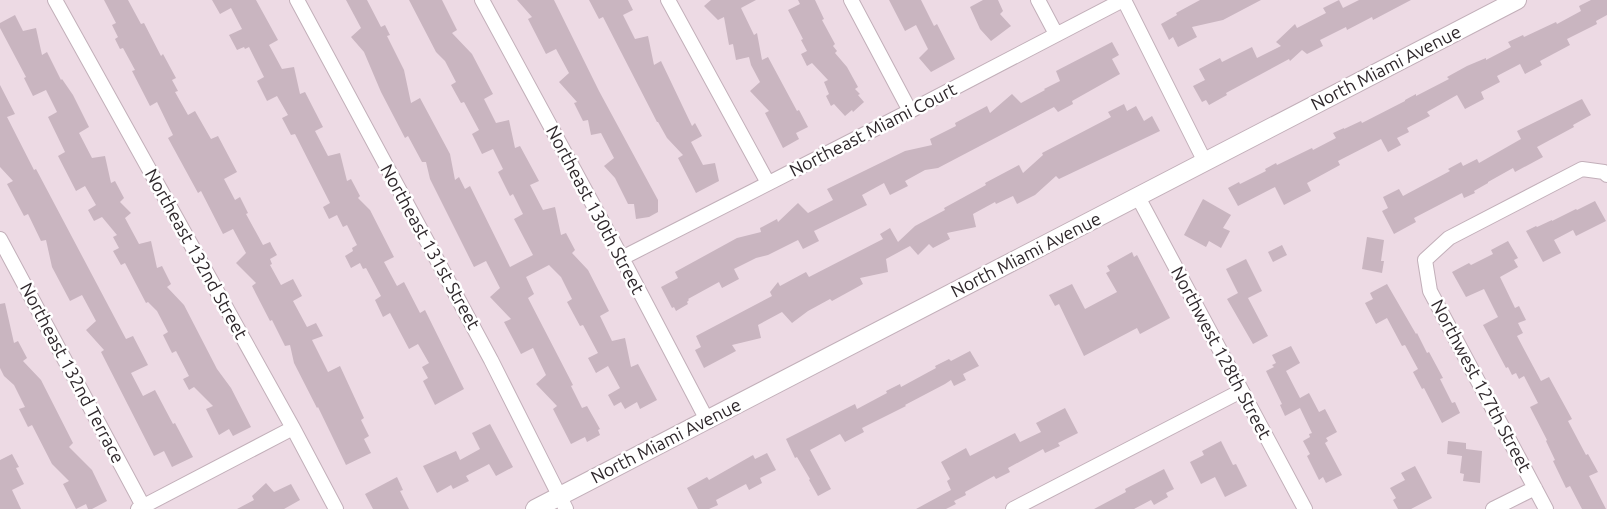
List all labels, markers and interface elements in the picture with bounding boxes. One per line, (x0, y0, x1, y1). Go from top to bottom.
street label: North Miami Avenue (1307, 21, 1464, 114)
street label: Northeast Miami Court (786, 78, 959, 180)
street label: Northeast 130th Street (543, 122, 649, 297)
street label: Northeast 131st Street (377, 161, 485, 332)
street label: Northeast 132nd Street (142, 165, 252, 342)
street label: North Miami Avenue (947, 208, 1104, 301)
street label: Northwest 128th Street (1168, 263, 1276, 442)
street label: Northeast 132nd Terrace (17, 279, 129, 466)
street label: Northwest 127th Street (1428, 296, 1536, 475)
street label: North Miami Avenue (587, 394, 744, 487)

